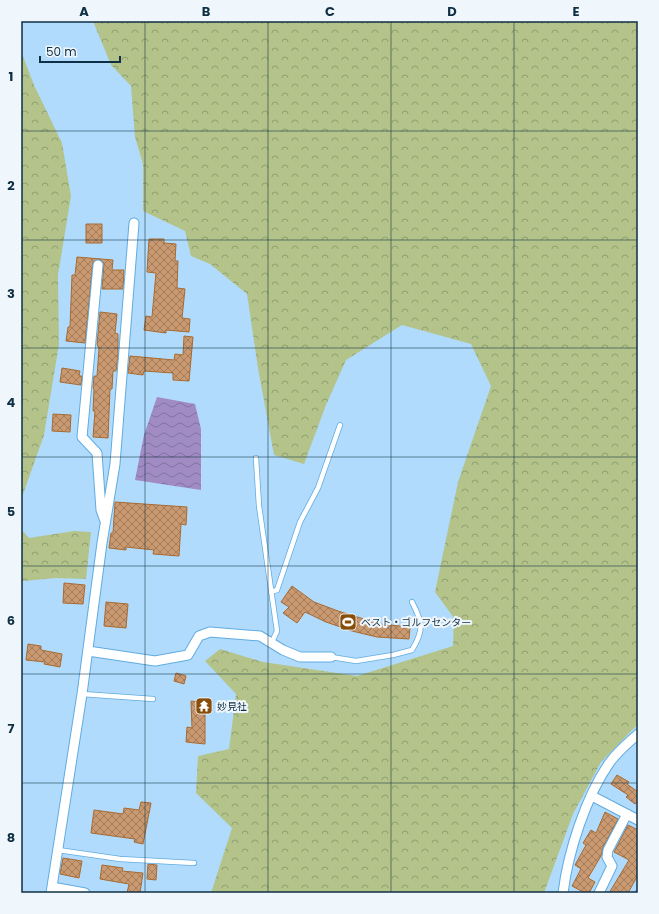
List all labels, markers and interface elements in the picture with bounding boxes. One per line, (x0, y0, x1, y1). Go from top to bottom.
text: A (79, 2, 89, 21)
text: B (202, 2, 211, 21)
text: C (325, 2, 335, 21)
text: D (447, 2, 457, 21)
text: E (572, 2, 580, 21)
scale bar (40, 38, 120, 64)
text: 50 m (46, 43, 77, 60)
text: 1 (9, 67, 13, 86)
text: 2 (7, 176, 15, 195)
text: 3 (7, 284, 15, 303)
text: 4 (7, 393, 16, 412)
text: 5 (7, 502, 15, 521)
text: 6 (7, 611, 15, 630)
sports icon: ベスト・ゴルフセンター (338, 612, 358, 632)
place label: ベスト・ゴルフセンター (361, 615, 471, 630)
temple icon: 妙見社 (194, 696, 214, 716)
place label: 妙見社 (217, 699, 247, 714)
text: 7 (8, 719, 15, 738)
text: 8 (7, 828, 15, 847)

